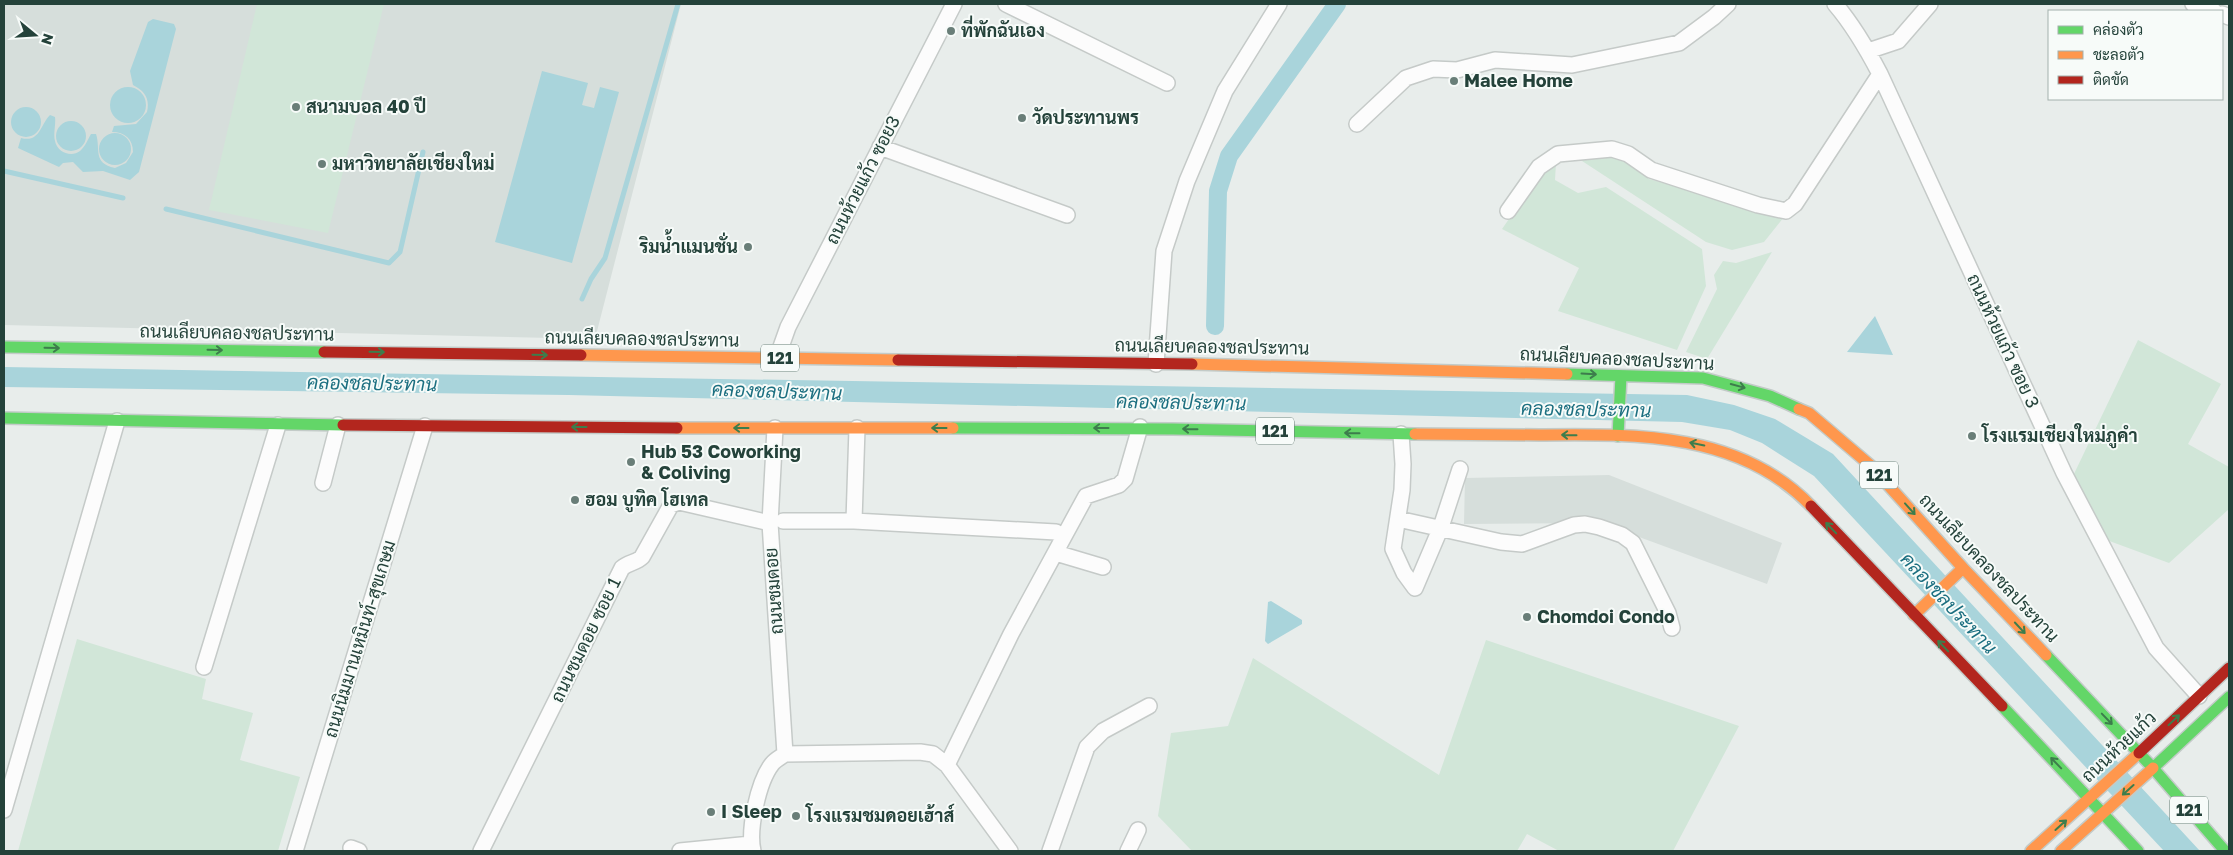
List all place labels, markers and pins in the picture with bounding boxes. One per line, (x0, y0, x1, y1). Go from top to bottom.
place label: ที่พักฉันเอง (961, 15, 1045, 41)
marker: ที่พักฉันเอง (945, 25, 957, 37)
place label: Malee Home (1464, 69, 1573, 91)
marker: Malee Home (1448, 75, 1460, 87)
place label: สนามบอล 40 ปี (306, 95, 426, 117)
marker: สนามบอล 40 ปี (290, 101, 302, 113)
place label: วัดประทานพร (1032, 106, 1139, 128)
marker: วัดประทานพร (1016, 112, 1028, 124)
place label: มหาวิทยาลัยเชียงใหม่ (332, 151, 495, 174)
marker: มหาวิทยาลัยเชียงใหม่ (316, 158, 328, 170)
place label: ริมน้ำแมนชั่น (639, 229, 738, 257)
marker: ริมน้ำแมนชั่น (742, 241, 754, 253)
place label: โรงแรมเชียงใหม่ภูคำ (1981, 423, 2138, 449)
marker: โรงแรมเชียงใหม่ภูคำ (1966, 430, 1978, 442)
place label: Hub 53 Coworking & Coliving (641, 440, 801, 483)
marker: Hub 53 Coworking & Coliving (625, 456, 637, 468)
place label: ฮอม บูทิค โฮเทล (585, 487, 709, 513)
marker: ฮอม บูทิค โฮเทล (569, 494, 581, 506)
place label: Chomdoi Condo (1537, 605, 1675, 627)
marker: Chomdoi Condo (1521, 611, 1533, 623)
place label: I Sleep (721, 800, 782, 822)
place label: โรงแรมชมดอยเฮ้าส์ (805, 803, 955, 826)
marker: I Sleep (705, 806, 717, 818)
marker: โรงแรมชมดอยเฮ้าส์ (790, 810, 802, 822)

